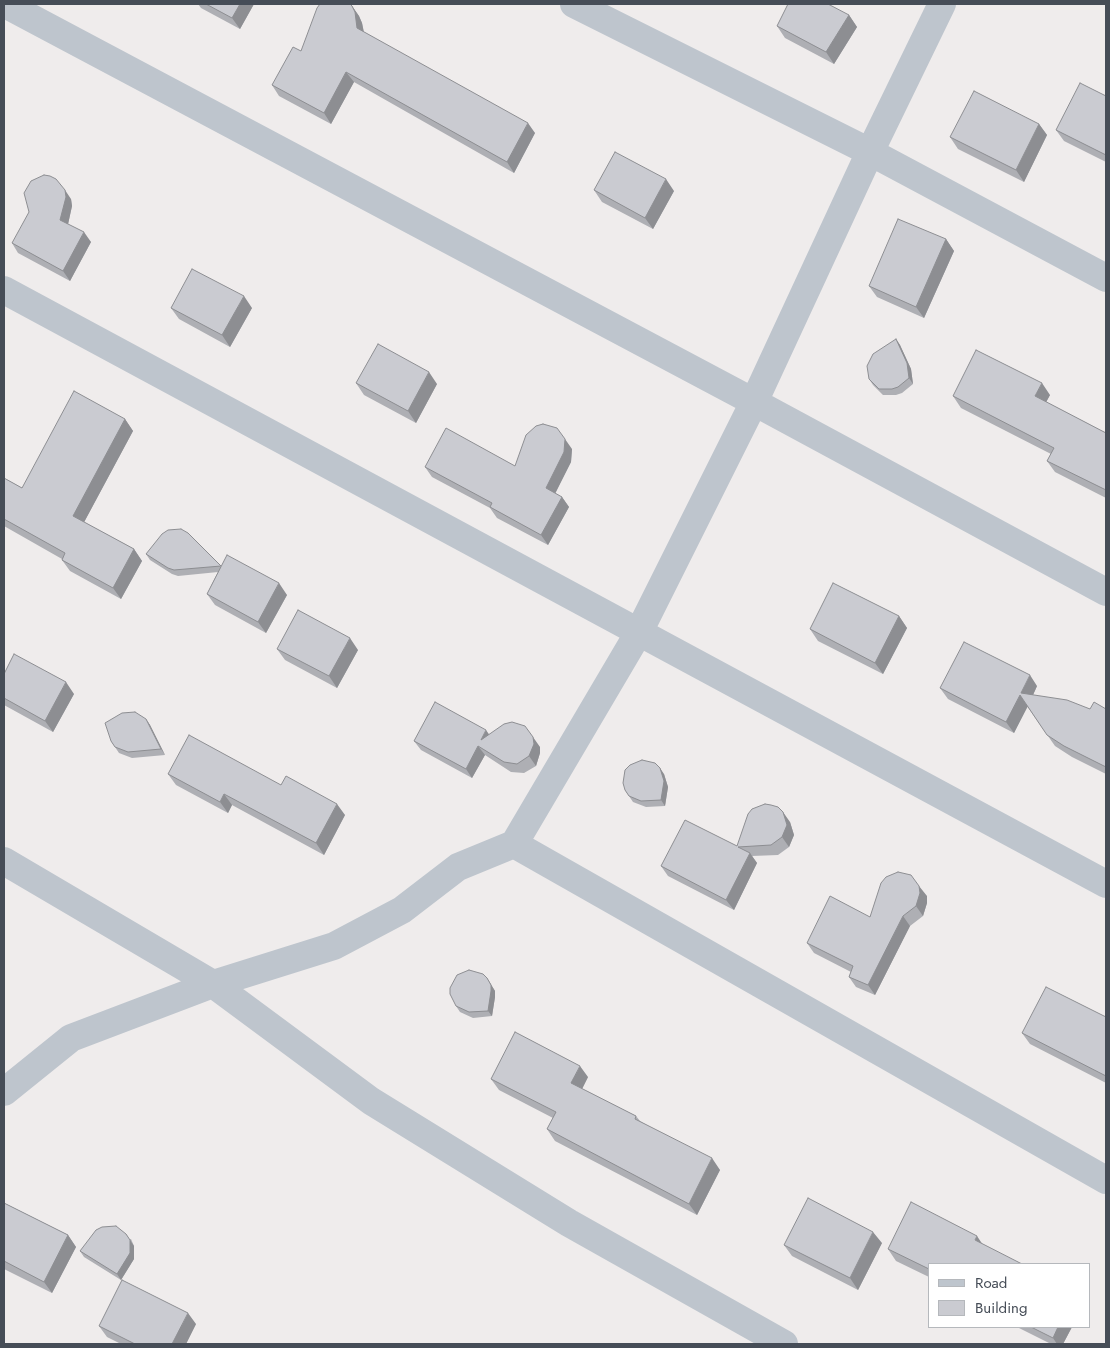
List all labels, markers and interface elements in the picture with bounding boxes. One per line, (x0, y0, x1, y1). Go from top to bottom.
legend (928, 1263, 1090, 1328)
text: Road (975, 1272, 1007, 1294)
text: Building (975, 1297, 1027, 1319)

